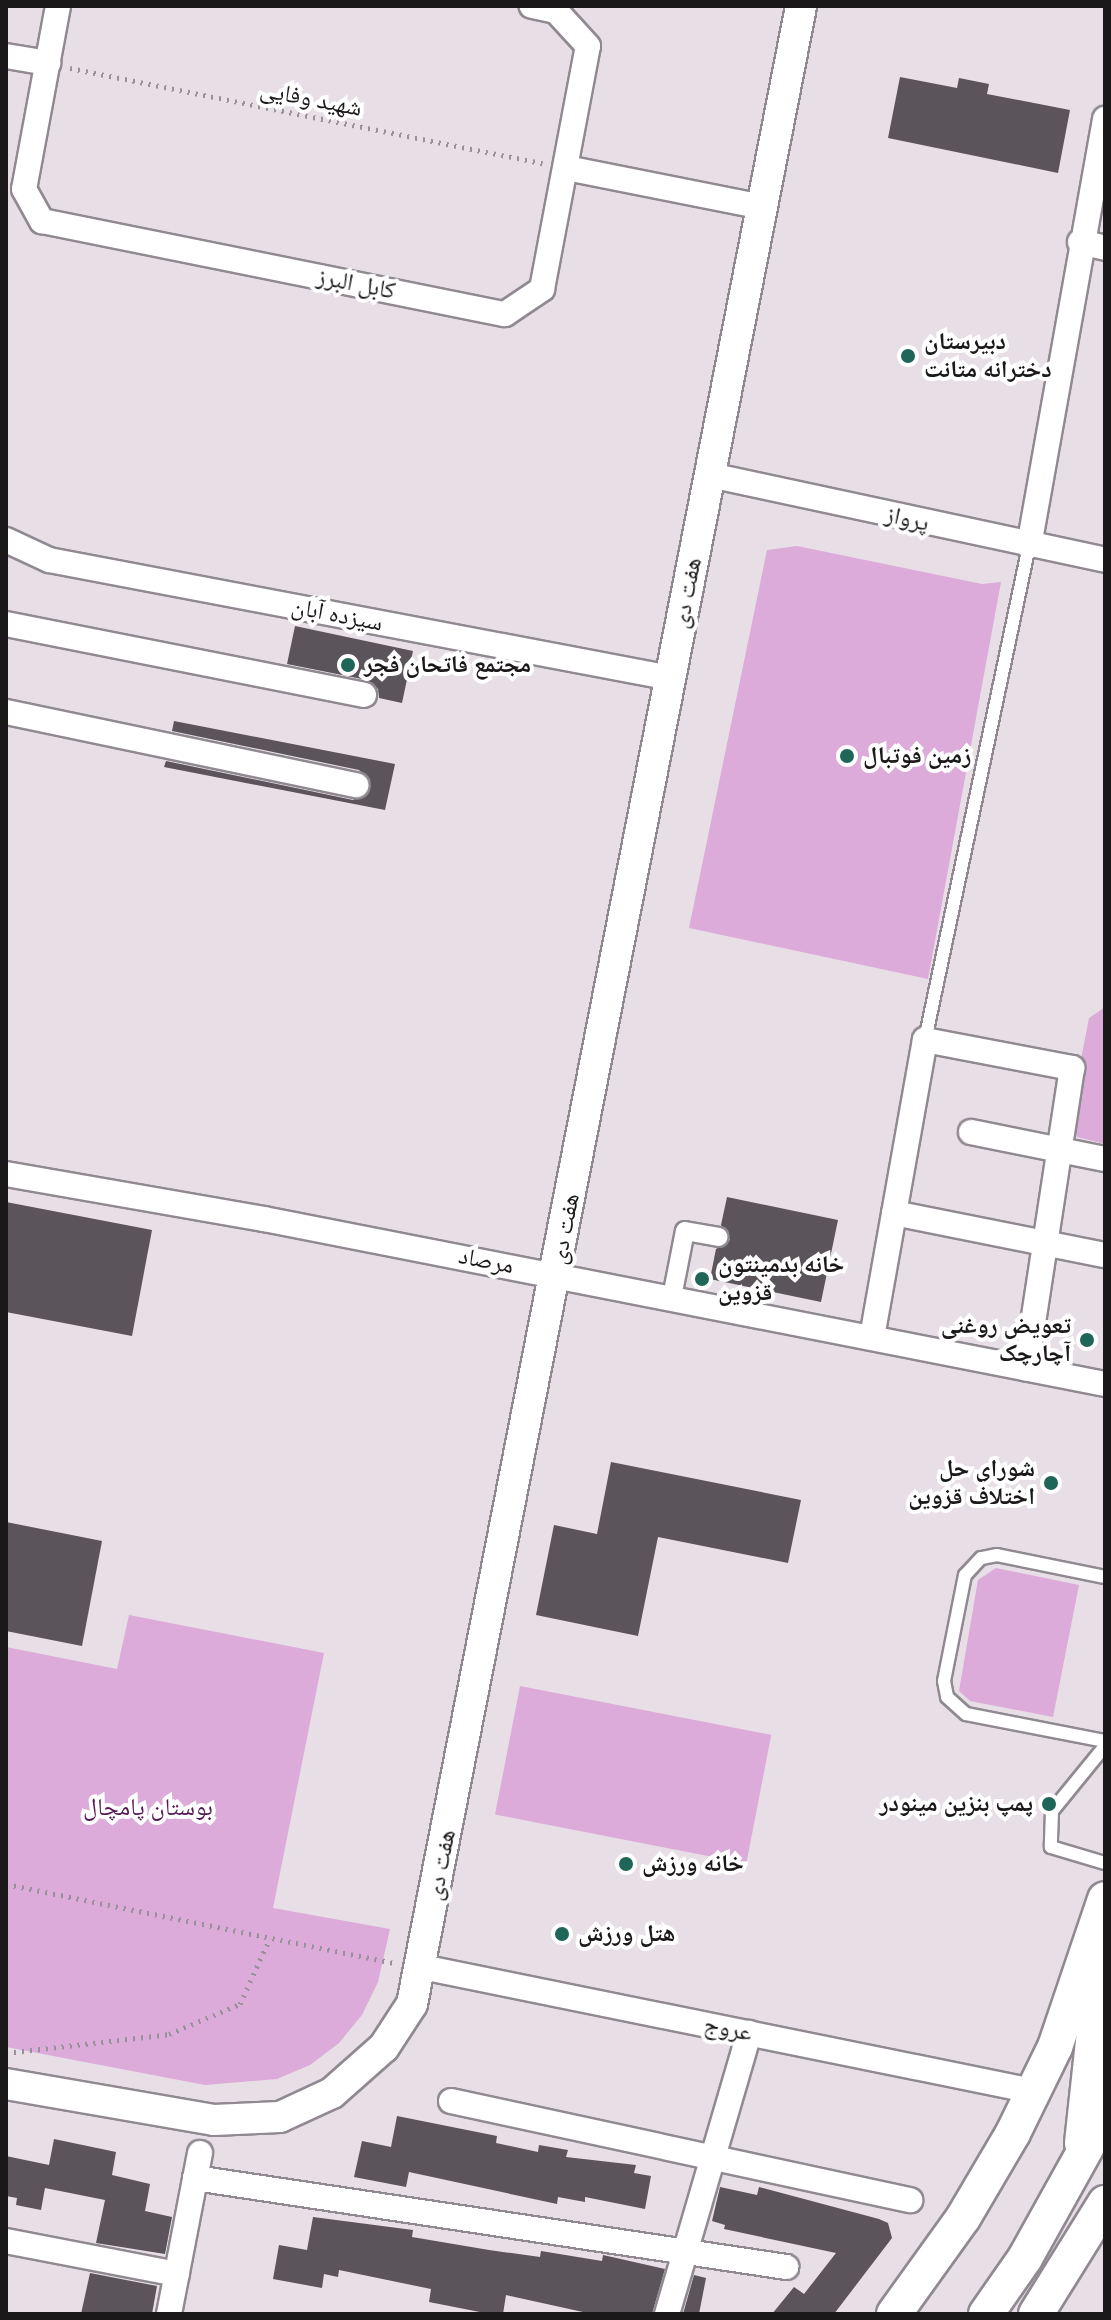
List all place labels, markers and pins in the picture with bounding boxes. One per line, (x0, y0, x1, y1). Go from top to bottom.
place label: دبیرستان دخترانه متانت (924, 328, 1052, 384)
marker: دبیرستان دخترانه متانت (899, 347, 917, 365)
place label: مجتمع فاتحان فجر (364, 651, 531, 679)
marker: مجتمع فاتحان فجر (339, 656, 357, 674)
place label: زمین فوتبال (863, 742, 971, 770)
marker: زمین فوتبال (838, 747, 856, 765)
place label: خانه بدمینتون قزوین (718, 1251, 844, 1307)
marker: خانه بدمینتون قزوین (693, 1270, 711, 1288)
place label: تعویض روغنی آچارچک (941, 1312, 1071, 1368)
marker: تعویض روغنی آچارچک (1078, 1331, 1096, 1349)
place label: شورای حل اختلاف قزوین (908, 1455, 1035, 1511)
marker: شورای حل اختلاف قزوین (1042, 1474, 1060, 1492)
place label: پمپ بنزین مینودر (879, 1790, 1033, 1818)
marker: پمپ بنزین مینودر (1040, 1795, 1058, 1813)
place label: خانه ورزش (642, 1850, 744, 1878)
marker: خانه ورزش (617, 1855, 635, 1873)
place label: هتل ورزش (578, 1920, 675, 1948)
marker: هتل ورزش (553, 1925, 571, 1943)

